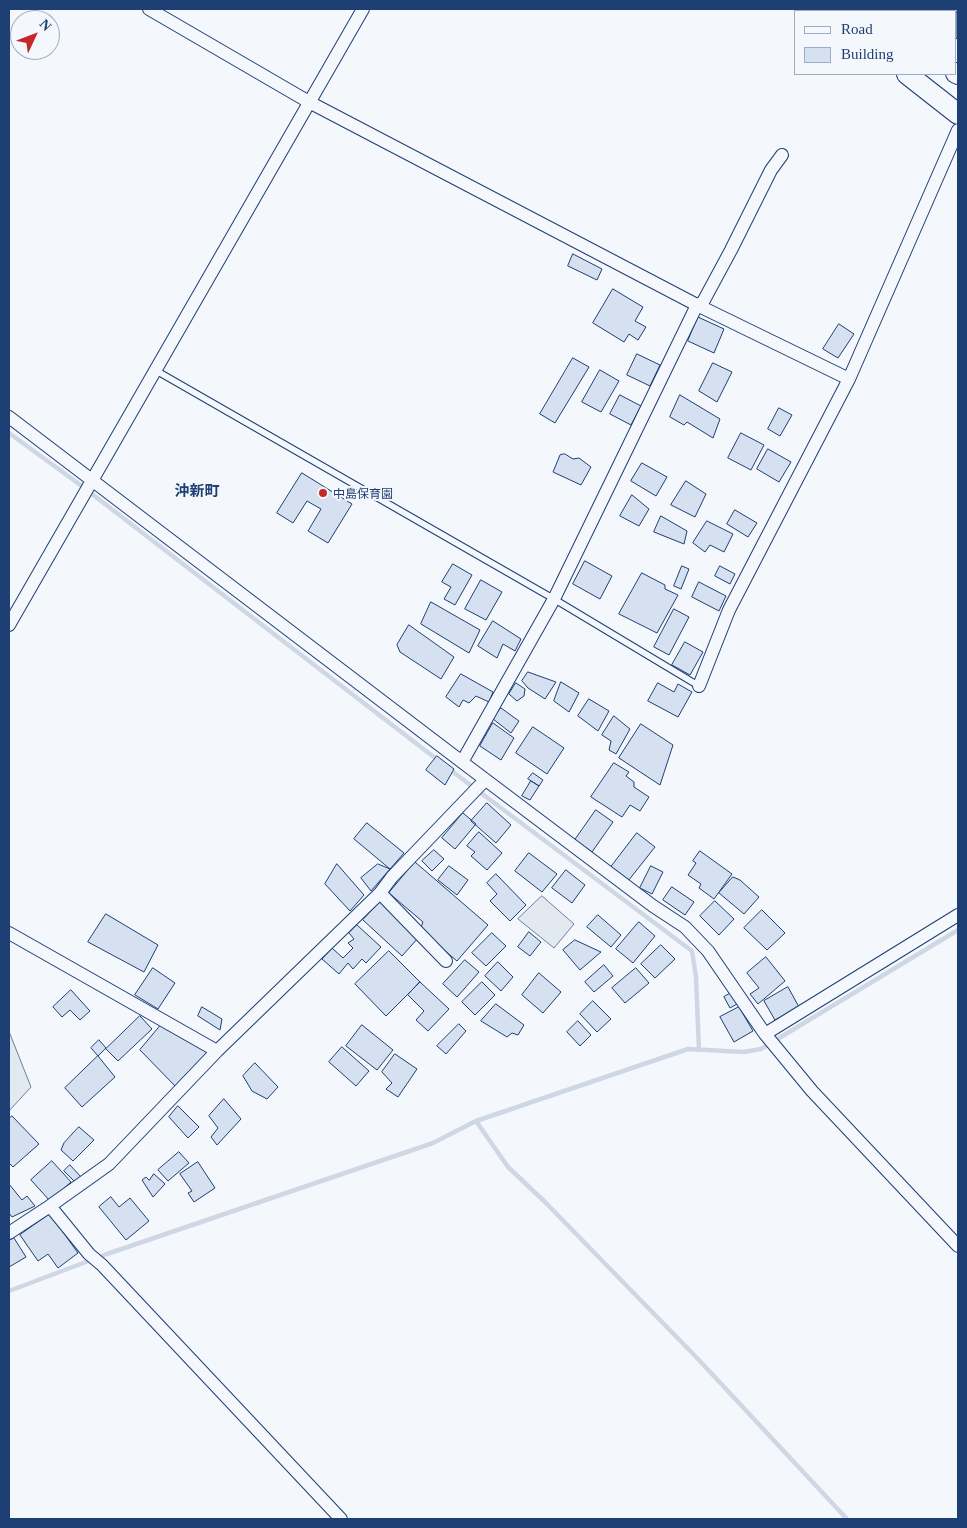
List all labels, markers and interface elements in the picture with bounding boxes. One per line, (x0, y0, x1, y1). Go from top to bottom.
north arrow (10, 10, 60, 60)
legend (794, 10, 957, 75)
text: N (37, 16, 55, 34)
text: Road (841, 21, 873, 37)
text: Building (841, 46, 894, 62)
district label: 沖新町 (175, 481, 219, 499)
place label: 中島保育園 (333, 486, 393, 500)
marker: 中島保育園 (317, 487, 329, 499)

